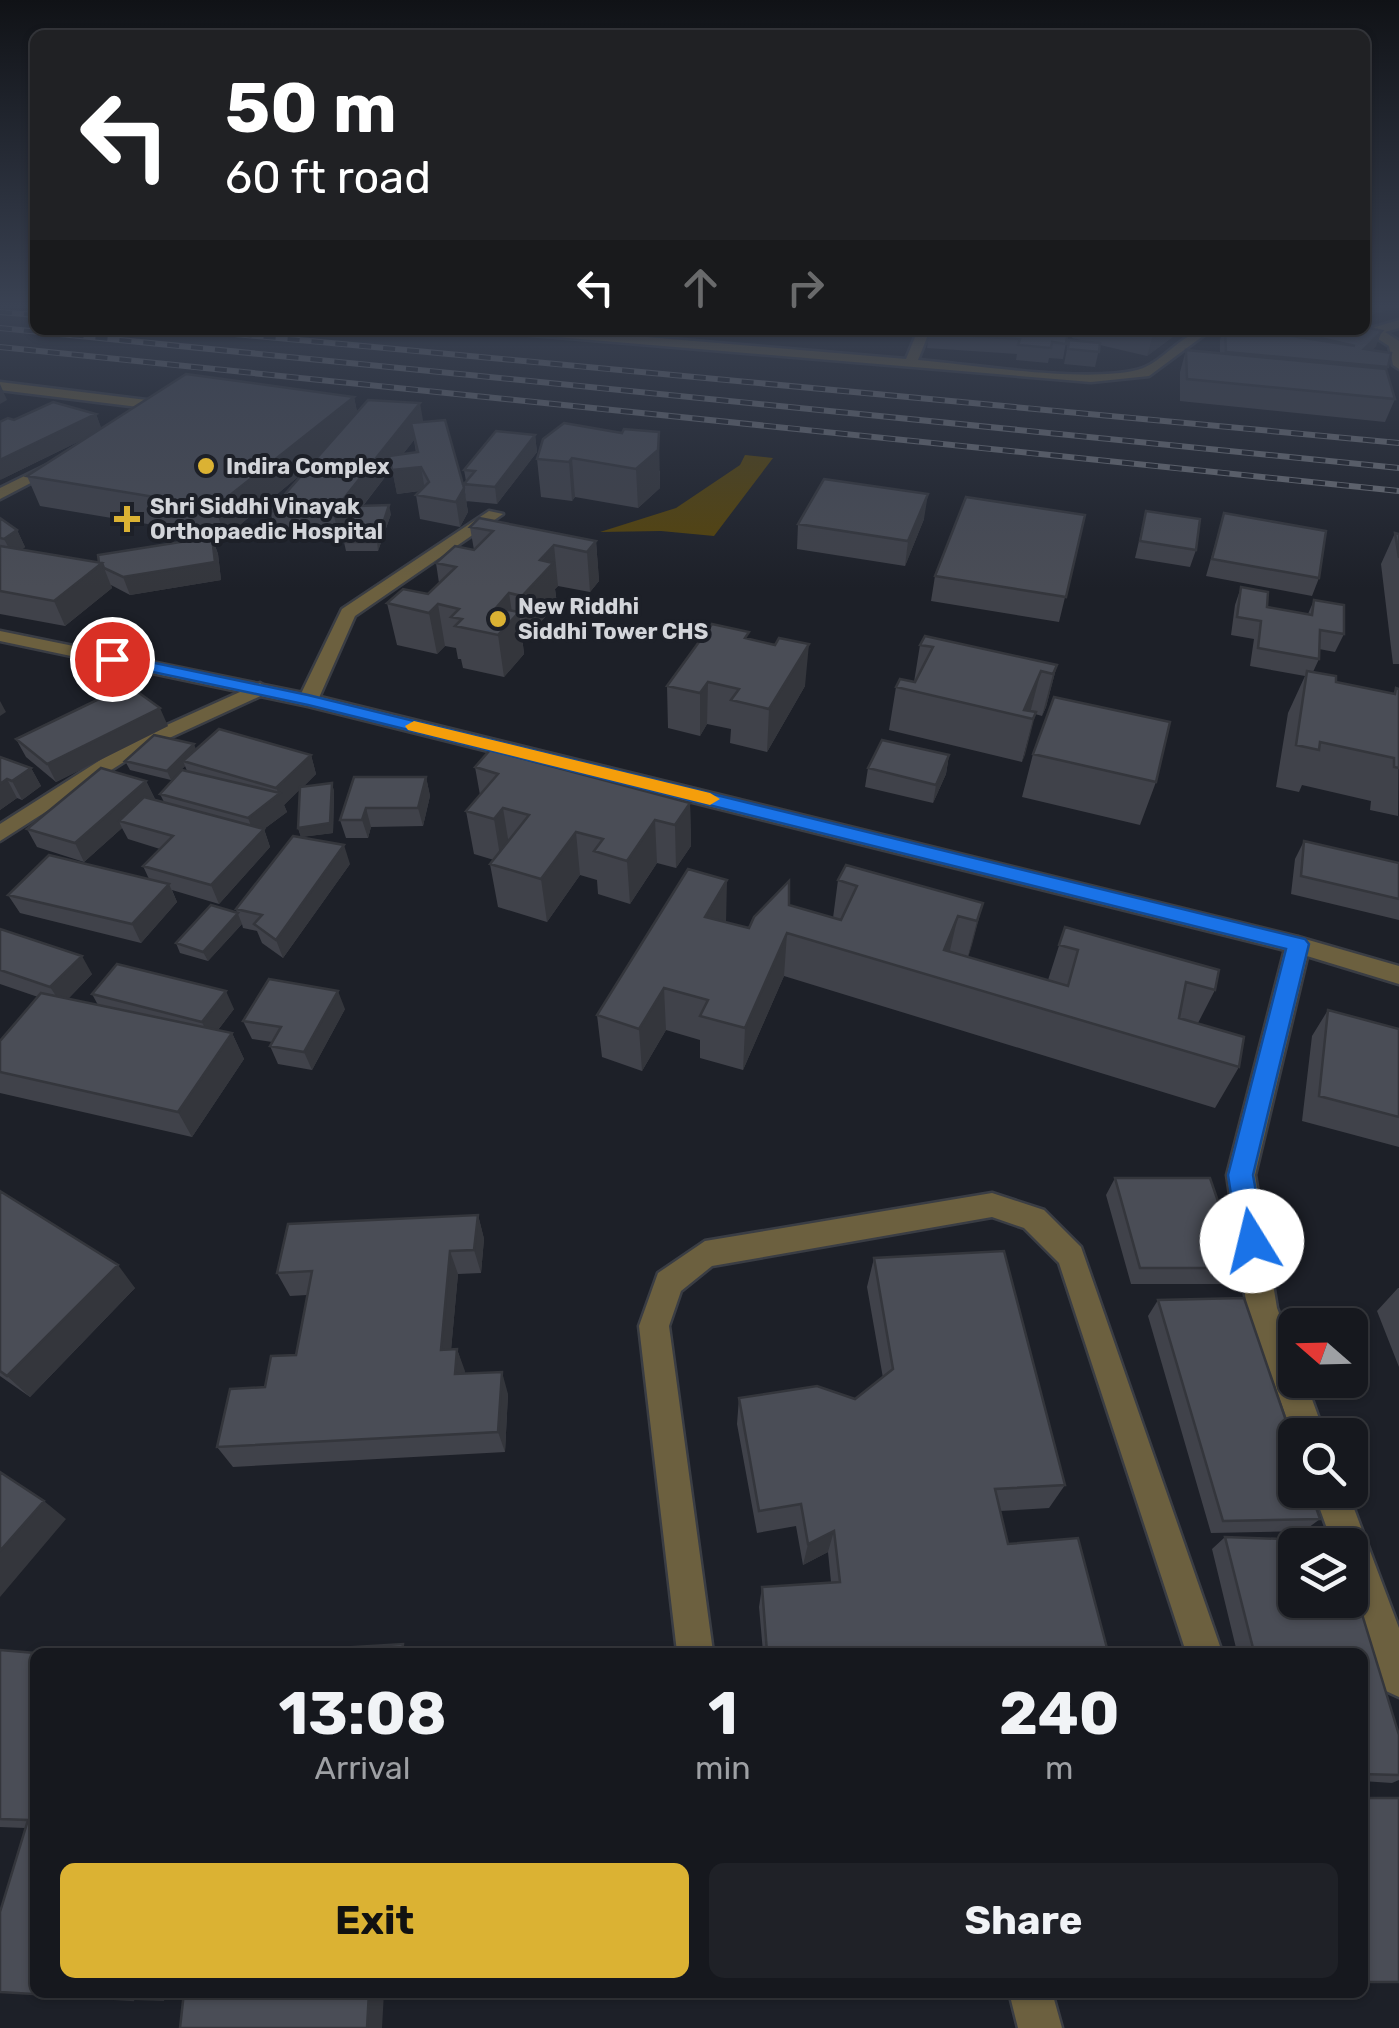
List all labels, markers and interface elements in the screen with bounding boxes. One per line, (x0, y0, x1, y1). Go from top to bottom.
text: 50 m (225, 67, 397, 150)
icon: left (60, 70, 190, 200)
text: 60 ft road (225, 151, 431, 204)
icon: left (568, 260, 623, 315)
icon: ahead (673, 260, 728, 315)
icon: right (778, 260, 833, 315)
place label: Indira Complex (226, 453, 390, 480)
marker: Indira Complex (195, 455, 217, 477)
place label: Shri Siddhi Vinayak Orthopaedic Hospital (150, 493, 383, 545)
marker: Shri Siddhi Vinayak Orthopaedic Hospital (114, 506, 140, 532)
place label: New Riddhi Siddhi Tower CHS (518, 593, 708, 645)
marker: New Riddhi Siddhi Tower CHS (487, 608, 509, 630)
pin (70, 617, 155, 702)
icon: arrive (85, 632, 140, 687)
position arrow (1200, 1189, 1304, 1293)
north arrow (1278, 1308, 1368, 1398)
map controls (1278, 1308, 1368, 1618)
button: search (1278, 1418, 1368, 1508)
button: layers (1278, 1528, 1368, 1618)
text: 13:08 (278, 1678, 447, 1749)
text: 1 (708, 1678, 738, 1749)
text: 240 (999, 1678, 1120, 1749)
text: Arrival (315, 1749, 411, 1787)
text: min (695, 1749, 751, 1787)
text: m (1045, 1749, 1074, 1787)
button: Exit (60, 1863, 689, 1978)
button: Share (709, 1863, 1338, 1978)

